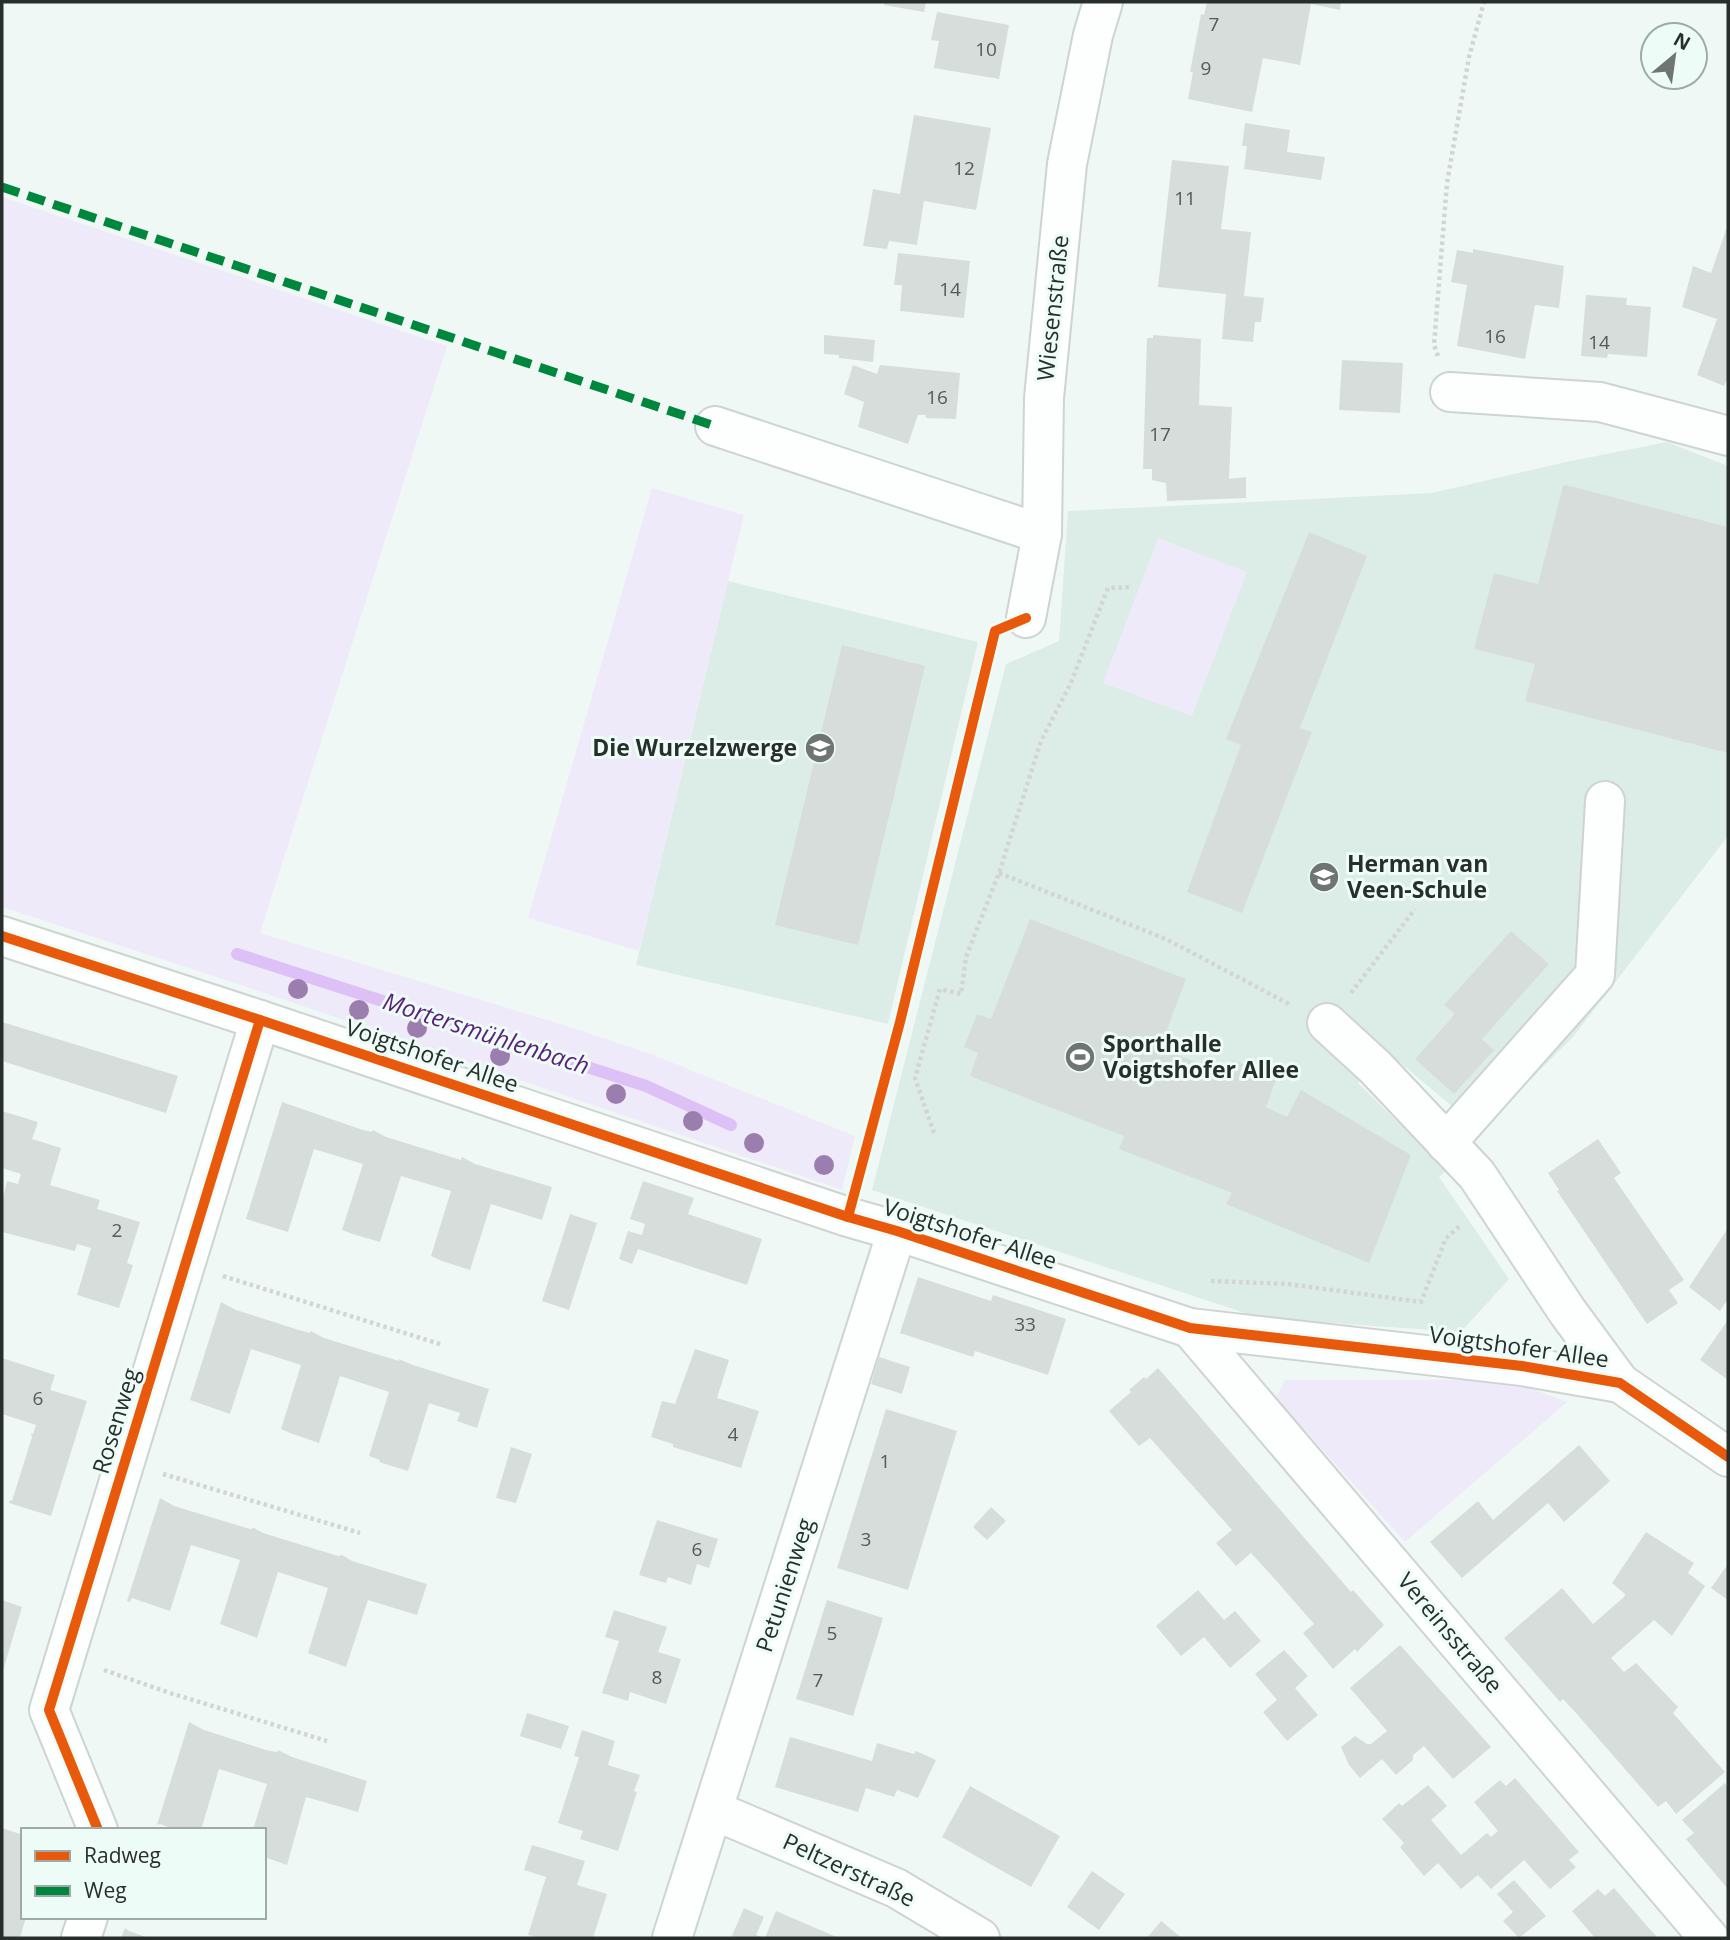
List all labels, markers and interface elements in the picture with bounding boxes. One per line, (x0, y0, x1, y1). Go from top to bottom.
house number: 7 (1209, 11, 1219, 37)
north arrow (1639, 21, 1709, 91)
text: N (1669, 26, 1695, 56)
house number: 10 (975, 36, 997, 62)
house number: 9 (1201, 55, 1211, 81)
house number: 12 (953, 155, 975, 181)
house number: 11 (1174, 185, 1196, 211)
street label: Wiesenstraße (1028, 233, 1076, 382)
house number: 14 (939, 276, 961, 302)
house number: 16 (1484, 323, 1506, 349)
house number: 14 (1588, 329, 1610, 355)
house number: 16 (926, 384, 948, 410)
house number: 17 (1149, 421, 1171, 447)
place label: Die Wurzelzwerge (592, 731, 797, 763)
school or university icon: Die Wurzelzwerge (803, 731, 837, 765)
place label: Herman van Veen-Schule (1347, 847, 1488, 905)
school or university icon: Herman van Veen-Schule (1307, 860, 1341, 894)
water label: Mortersmühlenbach (379, 984, 594, 1082)
street label: Voigtshofer Allee (342, 1010, 523, 1100)
place label: Sporthalle Voigtshofer Allee (1103, 1027, 1299, 1085)
sports icon: Sporthalle Voigtshofer Allee (1063, 1040, 1097, 1074)
street label: Voigtshofer Allee (879, 1190, 1061, 1276)
house number: 2 (112, 1217, 122, 1243)
house number: 33 (1014, 1311, 1036, 1337)
street label: Voigtshofer Allee (1427, 1318, 1611, 1374)
street label: Rosenweg (84, 1363, 146, 1478)
house number: 6 (33, 1385, 43, 1411)
house number: 4 (728, 1421, 739, 1447)
house number: 1 (880, 1448, 890, 1474)
street label: Petunienweg (747, 1513, 821, 1656)
house number: 3 (861, 1526, 871, 1552)
house number: 6 (692, 1536, 702, 1562)
street label: Vereinsstraße (1391, 1565, 1511, 1699)
house number: 5 (827, 1620, 837, 1646)
house number: 8 (652, 1664, 662, 1690)
house number: 7 (813, 1667, 823, 1693)
street label: Peltzerstraße (778, 1824, 921, 1914)
legend (21, 1828, 266, 1919)
text: Radweg (84, 1841, 161, 1869)
text: Weg (84, 1876, 127, 1904)

